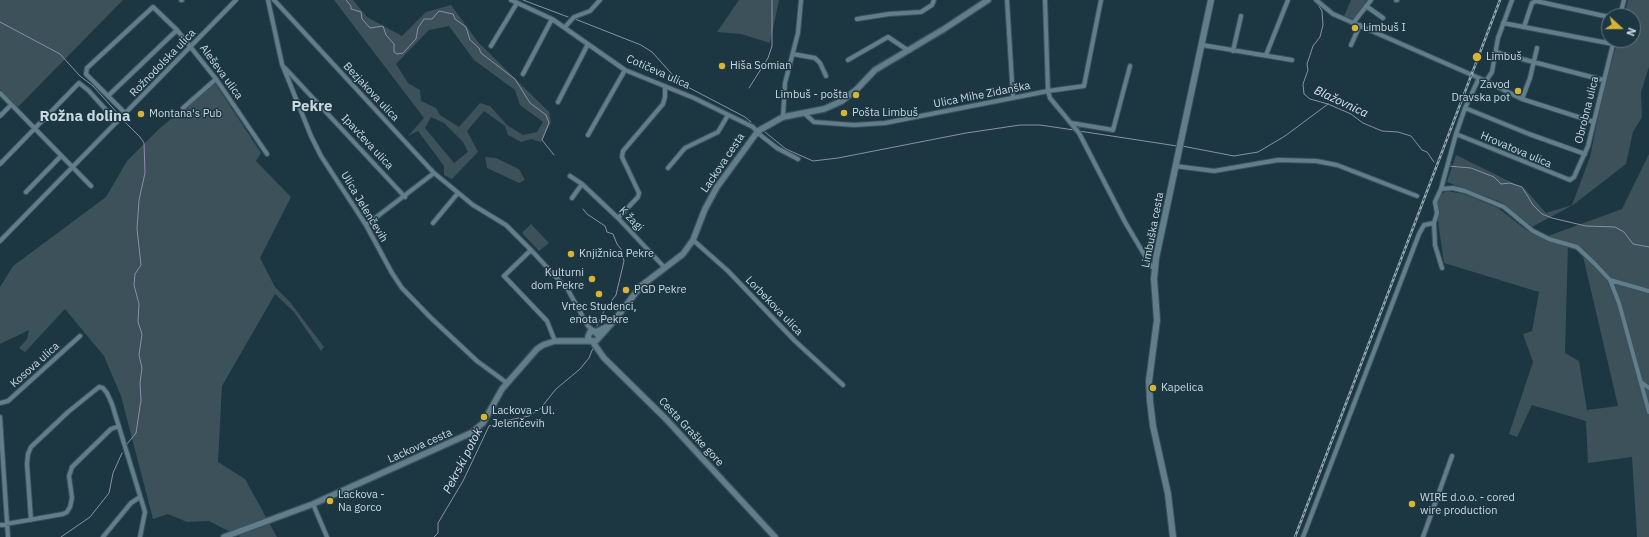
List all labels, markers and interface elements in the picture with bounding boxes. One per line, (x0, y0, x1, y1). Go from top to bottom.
north arrow (1601, 8, 1641, 48)
place label: Limbuš I (1363, 21, 1406, 35)
marker: Limbuš I (1350, 23, 1360, 33)
street label: Rožnodolska ulica (127, 26, 199, 100)
text: N (1623, 26, 1639, 38)
street label: Aleševa ulica (197, 42, 245, 102)
place label: Limbuš (1486, 50, 1522, 64)
marker: Limbuš (1471, 51, 1483, 63)
street label: Cotičeva ulica (624, 52, 692, 92)
place label: Hiša Somian (730, 59, 791, 73)
street label: Bezjakova ulica (340, 60, 402, 124)
marker: Hiša Somian (717, 61, 727, 71)
street label: Obrobna ulica (1572, 75, 1602, 145)
place label: Zavod Dravska pot (1451, 78, 1510, 104)
street label: Ulica Mihe Zidanška (932, 79, 1032, 111)
water label: Blažovnica (1312, 83, 1370, 121)
marker: Zavod Dravska pot (1513, 86, 1523, 96)
place label: Limbuš - pošta (775, 88, 848, 102)
marker: Limbuš - pošta (851, 90, 861, 100)
district label: Pekre (291, 98, 333, 116)
place label: Pošta Limbuš (852, 106, 918, 120)
place label: Montana's Pub (149, 107, 222, 121)
district label: Rožna dolina (40, 108, 130, 126)
marker: Pošta Limbuš (839, 108, 849, 118)
marker: Montana's Pub (136, 109, 146, 119)
street label: Ipavčeva ulica (338, 112, 396, 172)
street label: Hrovatova ulica (1478, 129, 1554, 171)
street label: Lackova cesta (698, 131, 748, 195)
street label: Ulica Jelenčevih (338, 169, 390, 245)
street label: Limbuška cesta (1139, 191, 1167, 269)
street label: K žagi (616, 204, 646, 234)
place label: Knjižnica Pekre (579, 247, 654, 261)
marker: Knjižnica Pekre (566, 249, 576, 259)
place label: Kulturni dom Pekre (531, 266, 584, 292)
marker: Kulturni dom Pekre (587, 274, 597, 284)
street label: Lorbekova ulica (743, 274, 805, 338)
place label: PGD Pekre (634, 283, 687, 297)
marker: PGD Pekre (621, 285, 631, 295)
marker: Vrtec Studenci, enota Pekre (594, 289, 604, 299)
place label: Vrtec Studenci, enota Pekre (561, 300, 637, 326)
street label: Kosova ulica (8, 340, 62, 390)
place label: Kapelica (1161, 381, 1203, 395)
marker: Kapelica (1148, 383, 1158, 393)
street label: Cesta Graške gore (656, 395, 726, 469)
place label: Lackova - Ul. Jelenčevih (492, 404, 555, 430)
marker: Lackova - Ul. Jelenčevih (479, 412, 489, 422)
street label: Lackova cesta (386, 426, 454, 466)
water label: Pekrski potok (440, 426, 486, 496)
place label: Lackova - Na gorco (338, 488, 385, 514)
place label: WIRE d.o.o. - cored wire production (1420, 491, 1515, 517)
marker: Lackova - Na gorco (325, 496, 335, 506)
marker: WIRE d.o.o. - cored wire production (1407, 499, 1417, 509)

